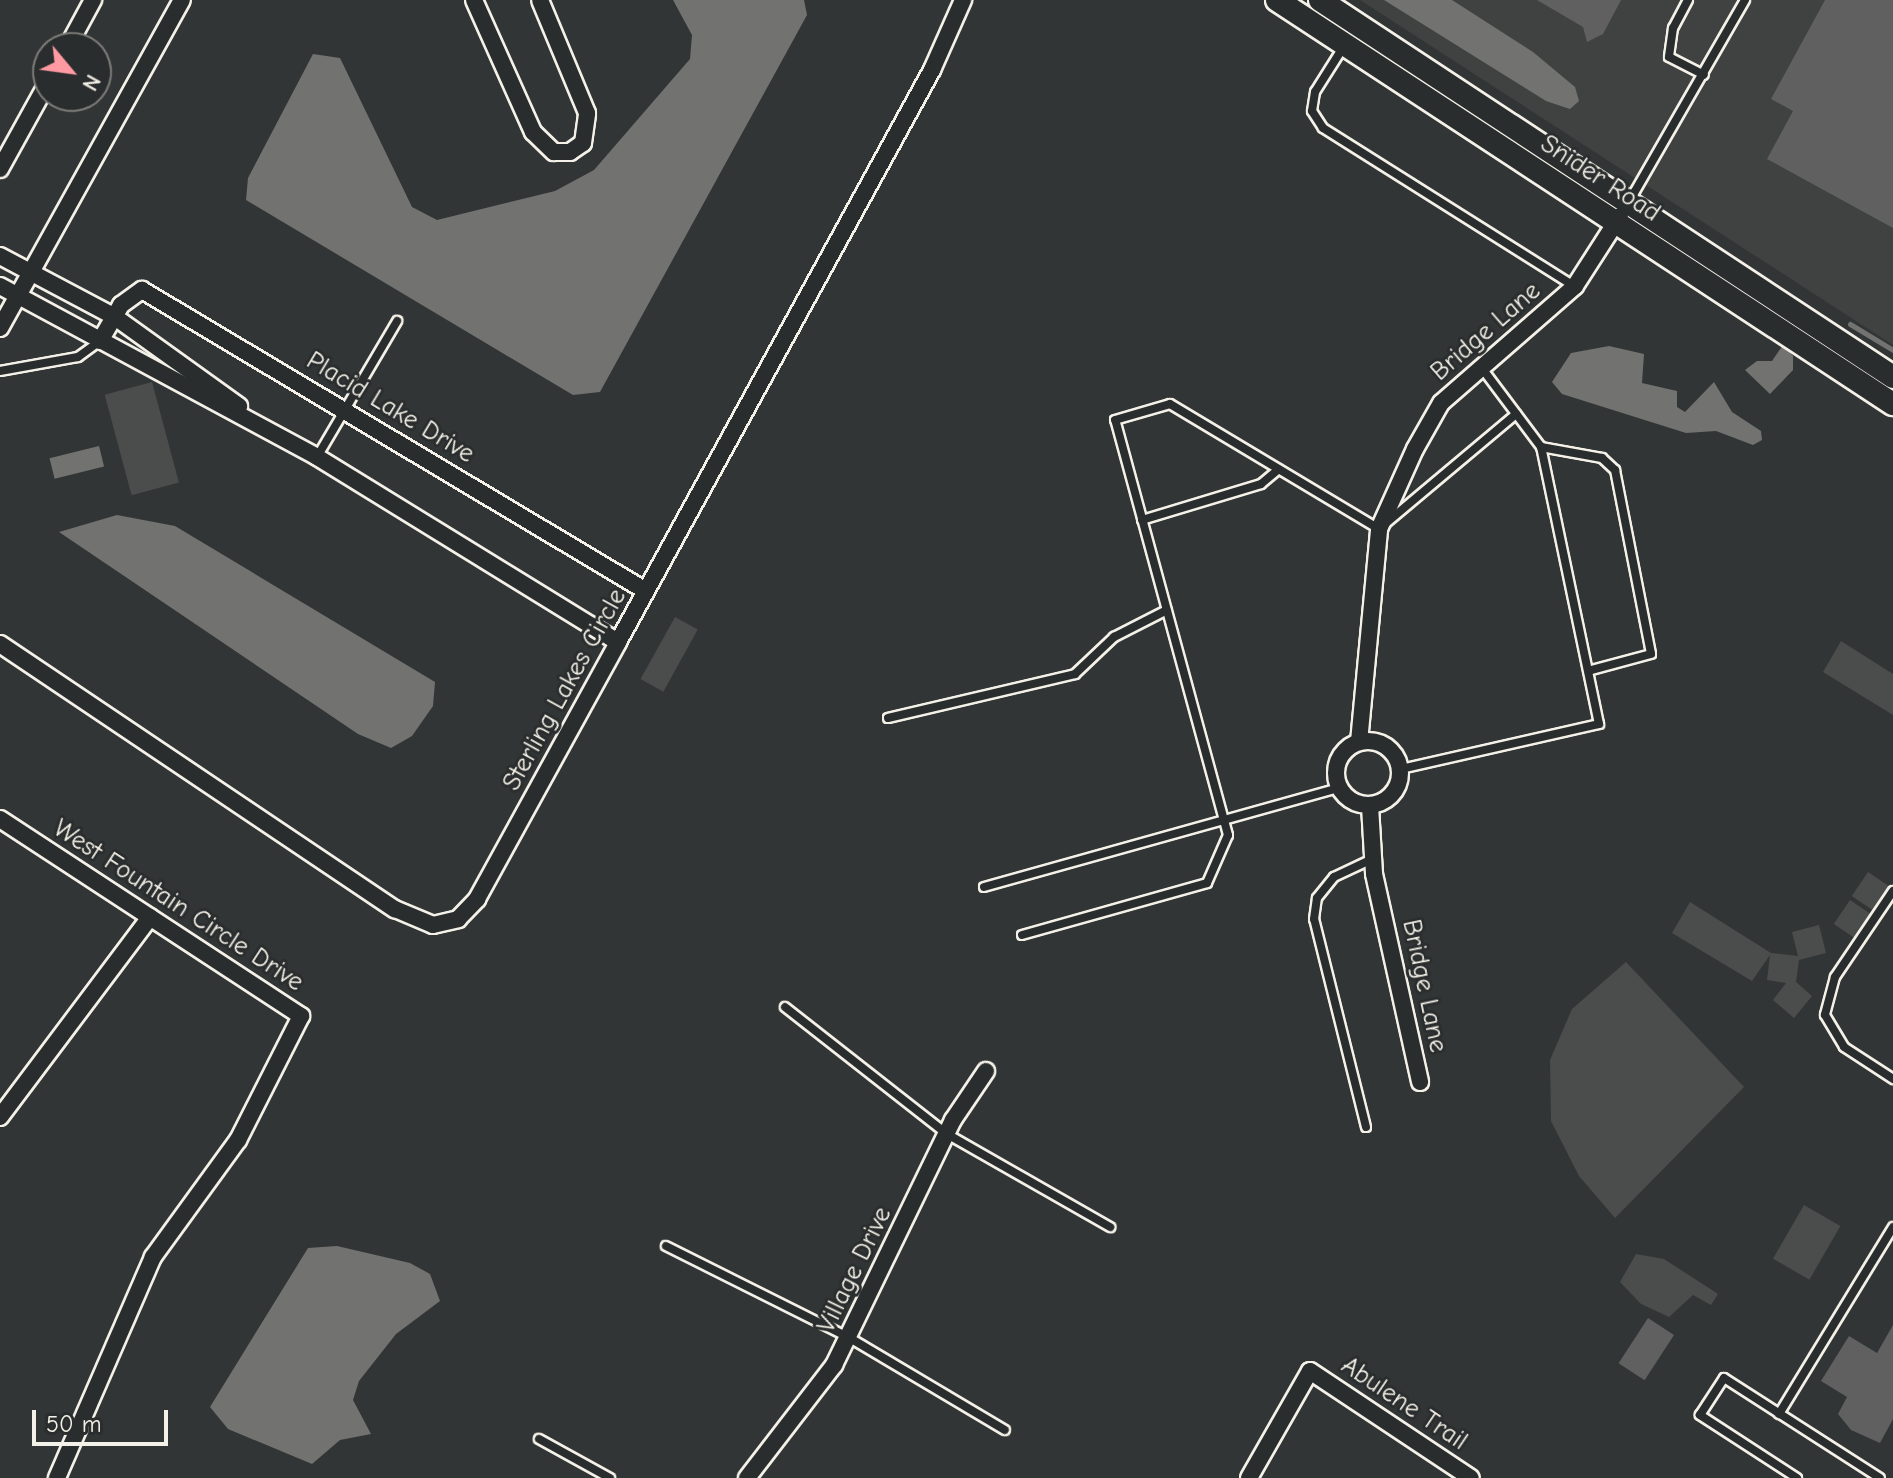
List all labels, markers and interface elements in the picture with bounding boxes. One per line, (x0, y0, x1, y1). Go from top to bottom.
north arrow (32, 32, 112, 112)
text: N (76, 70, 106, 95)
street label: Snider Road (1534, 129, 1666, 229)
street label: Bridge Lane (1425, 276, 1547, 388)
street label: Placid Lake Drive (300, 346, 480, 470)
street label: Sterling Lakes Circle (497, 584, 633, 796)
street label: West Fountain Circle Drive (47, 813, 309, 999)
street label: Bridge Lane (1395, 917, 1453, 1055)
street label: Village Drive (811, 1202, 899, 1338)
street label: Abulene Trail (1335, 1350, 1473, 1458)
scale bar (36, 1394, 172, 1444)
text: 50 m (46, 1410, 102, 1438)

